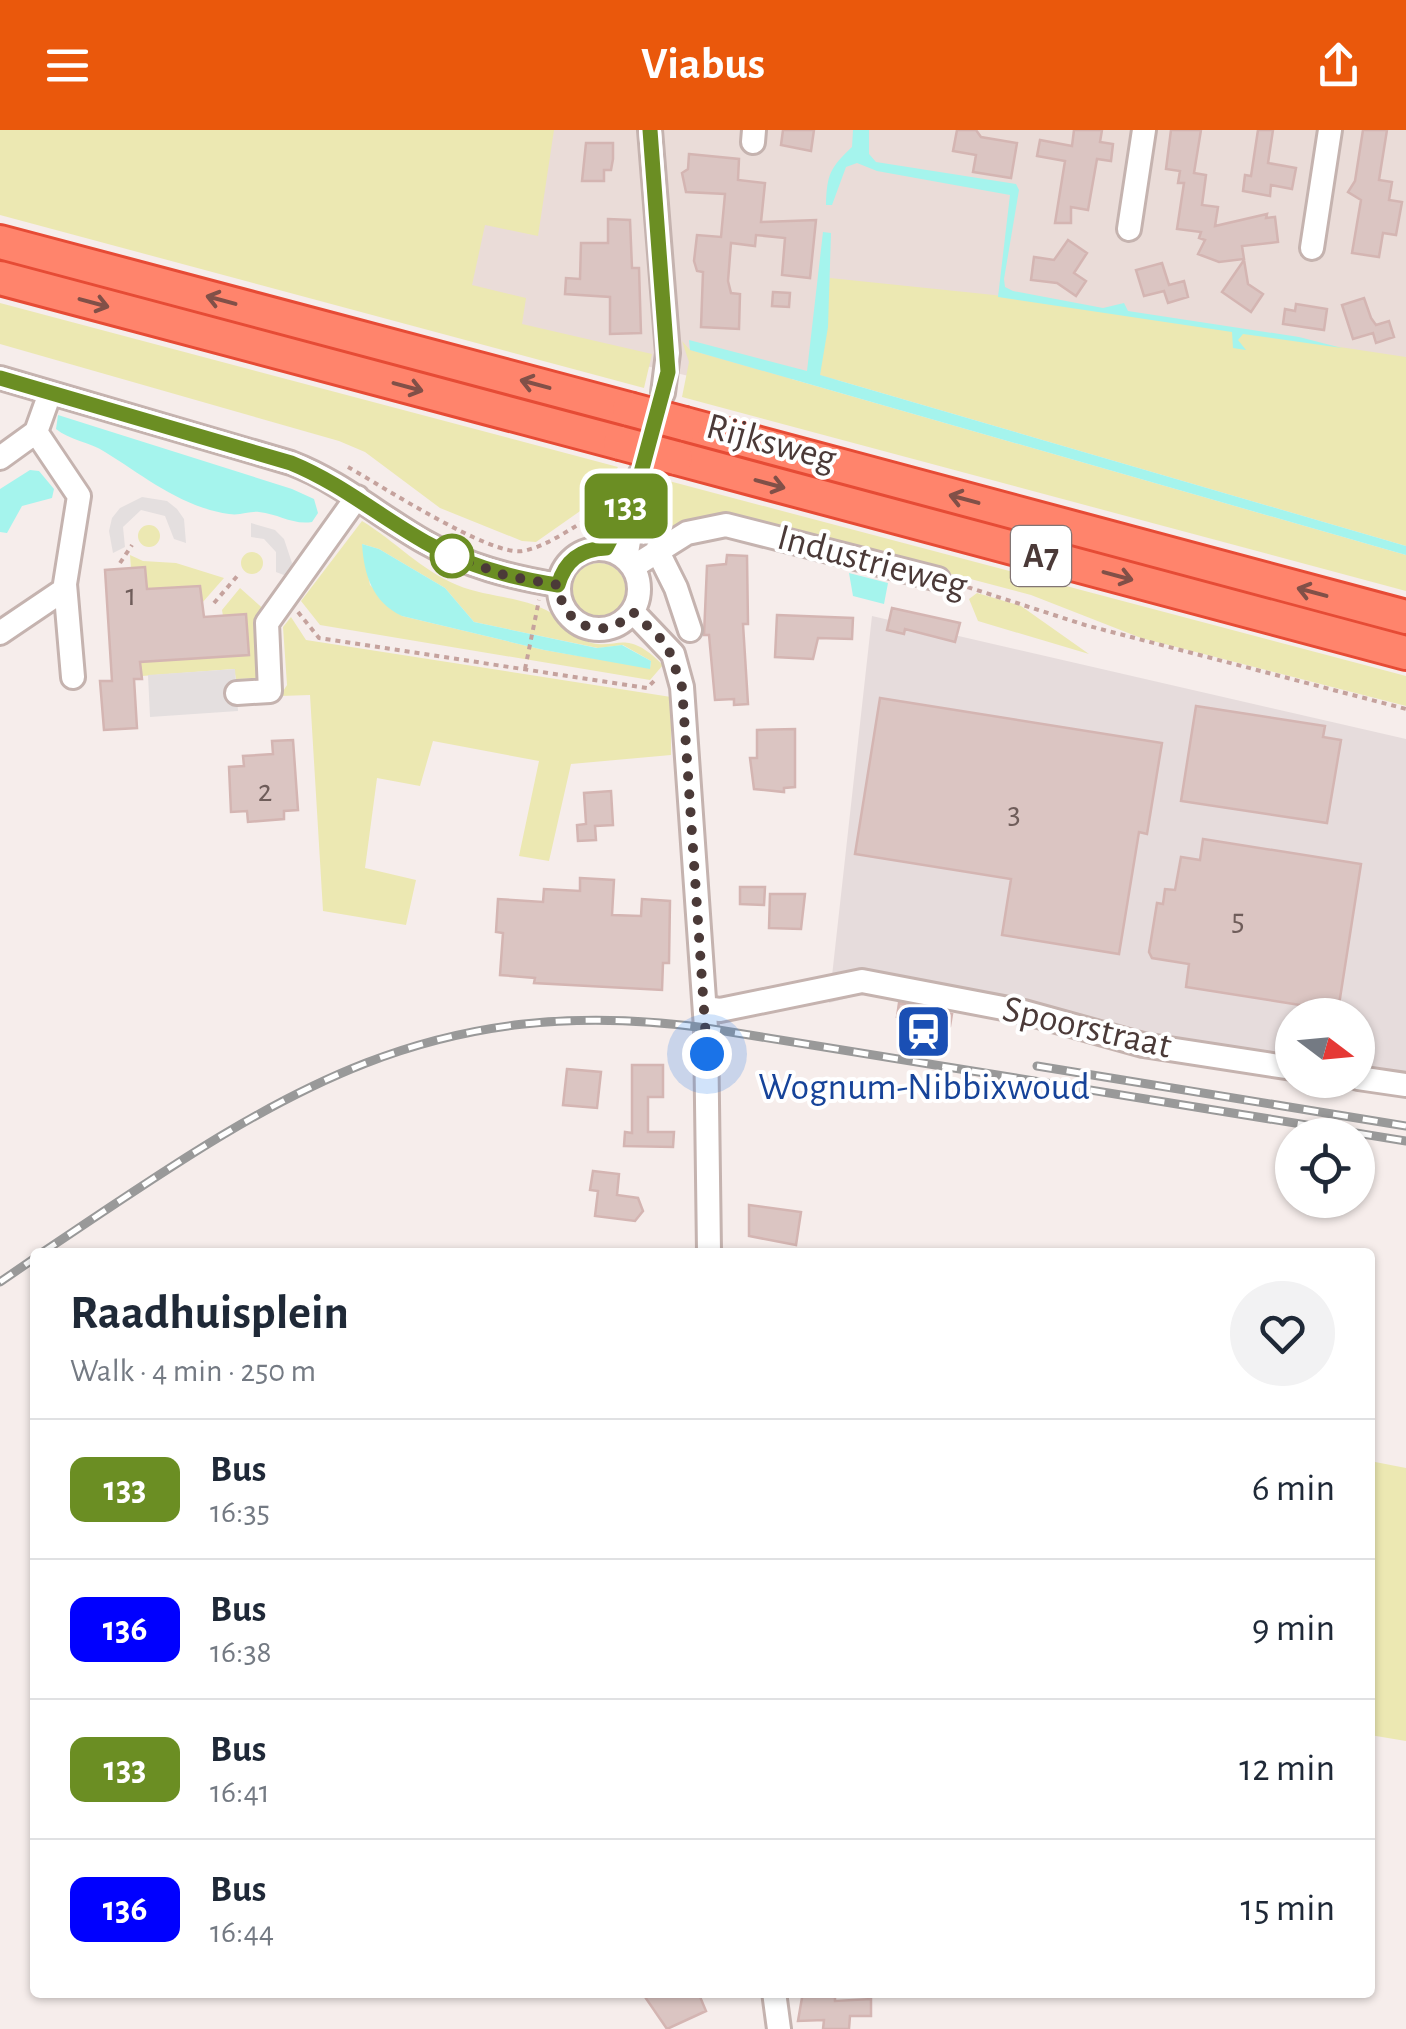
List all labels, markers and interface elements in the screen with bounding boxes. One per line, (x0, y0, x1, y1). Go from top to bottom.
icon: menu (40, 38, 95, 93)
icon: share (1311, 38, 1366, 93)
text: Viabus (641, 42, 765, 87)
one-way arrow (206, 290, 237, 309)
one-way arrow (78, 294, 109, 313)
one-way arrow (520, 374, 551, 393)
one-way arrow (392, 378, 423, 397)
street label: Rijksweg (702, 408, 840, 479)
line badge: 133 (568, 474, 684, 538)
one-way arrow (754, 475, 785, 494)
one-way arrow (949, 488, 980, 507)
text: 133 (605, 489, 647, 524)
street label: Industrieweg (773, 518, 971, 606)
road number: A7 (1011, 526, 1071, 586)
unlabelled marker (431, 535, 473, 577)
one-way arrow (1102, 568, 1133, 587)
house number: 1 (125, 579, 137, 611)
one-way arrow (1297, 581, 1328, 600)
house number: 2 (258, 775, 272, 807)
house number: 3 (1007, 797, 1021, 829)
house number: 5 (1231, 904, 1245, 936)
street label: Spoorstraat (999, 990, 1175, 1066)
north arrow (1275, 998, 1375, 1098)
map controls (1275, 998, 1375, 1218)
station icon: Wognum-Nibbixwoud (894, 1001, 954, 1061)
your location (682, 1029, 732, 1079)
place label: Wognum-Nibbixwoud (758, 1069, 1090, 1107)
button: locate (1275, 1118, 1375, 1218)
button: heart (1230, 1281, 1335, 1386)
text: Raadhuisplein (70, 1290, 349, 1338)
text: Walk · 4 min · 250 m (70, 1355, 316, 1387)
text: Bus (210, 1451, 266, 1489)
text: 6 min (1252, 1470, 1335, 1508)
text: 133 (104, 1472, 146, 1507)
text: 16:35 (210, 1496, 270, 1528)
text: Bus (210, 1591, 266, 1629)
text: 9 min (1252, 1610, 1335, 1648)
text: 136 (103, 1612, 147, 1647)
text: 16:38 (210, 1636, 272, 1668)
text: Bus (210, 1731, 266, 1769)
text: 12 min (1239, 1750, 1335, 1788)
text: 133 (104, 1752, 146, 1787)
text: 16:41 (210, 1776, 270, 1808)
text: Bus (210, 1871, 266, 1909)
text: 15 min (1241, 1890, 1335, 1928)
text: 136 (103, 1892, 147, 1927)
text: 16:44 (210, 1916, 274, 1948)

